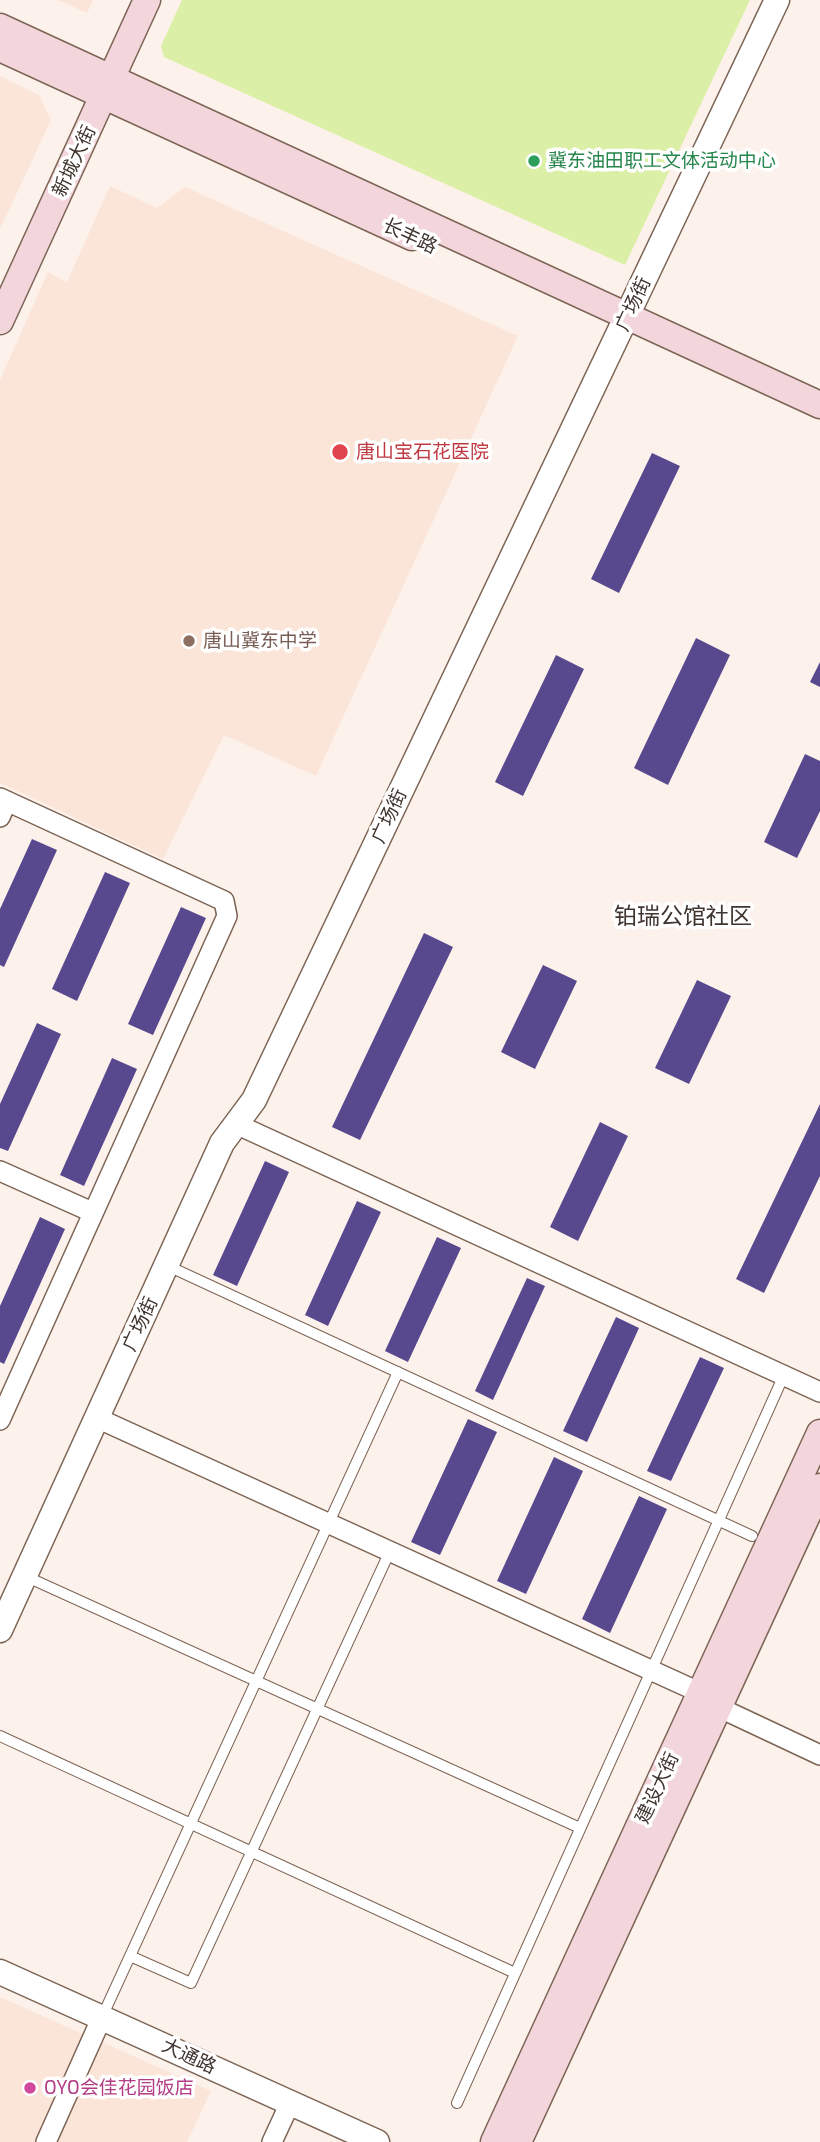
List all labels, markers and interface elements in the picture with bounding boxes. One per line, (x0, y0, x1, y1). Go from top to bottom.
street label: 新城大街 (48, 122, 100, 200)
place label: 冀东油田职工文体活动中心 (548, 150, 776, 172)
marker: 冀东油田职工文体活动中心 (526, 153, 542, 169)
street label: 长丰路 (379, 214, 441, 258)
street label: 广场街 (611, 273, 655, 335)
place label: 唐山宝石花医院 (356, 441, 489, 463)
marker: 唐山宝石花医院 (330, 442, 350, 462)
place label: 唐山冀东中学 (203, 630, 317, 652)
marker: 唐山冀东中学 (181, 633, 197, 649)
street label: 广场街 (367, 785, 411, 847)
district label: 铂瑞公馆社区 (614, 902, 752, 930)
street label: 广场街 (118, 1293, 162, 1355)
street label: 建设大街 (631, 1749, 683, 1827)
street label: 大通路 (158, 2034, 220, 2078)
place label: OYO会佳花园饭店 (44, 2077, 194, 2099)
marker: OYO会佳花园饭店 (22, 2080, 38, 2096)

